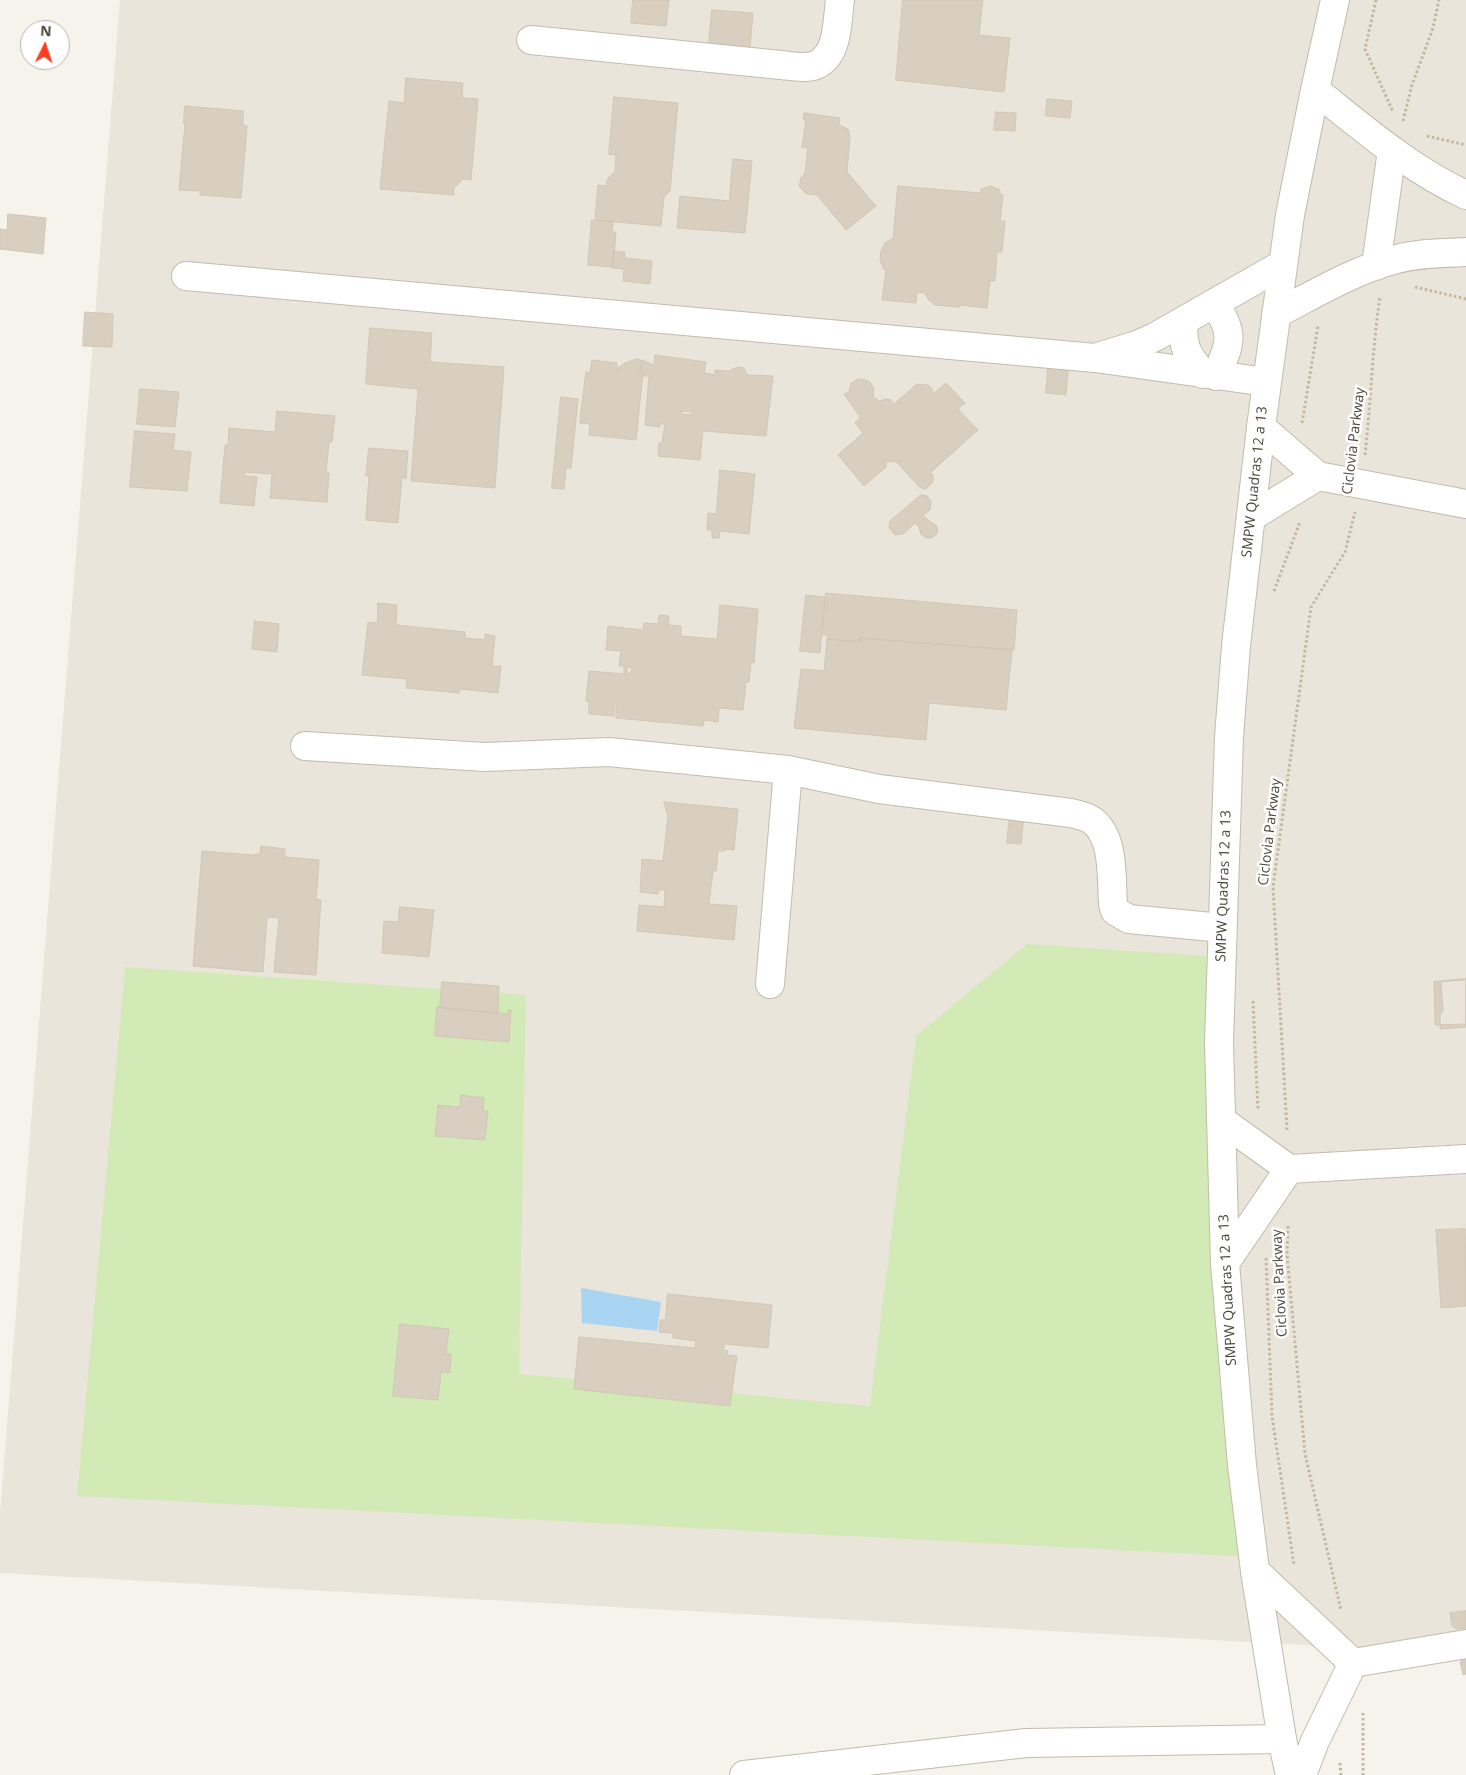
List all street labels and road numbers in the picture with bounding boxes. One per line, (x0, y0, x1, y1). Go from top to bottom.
street label: Ciclovia Parkway (1339, 386, 1369, 496)
street label: SMPW Quadras 12 a 13 (1239, 406, 1271, 558)
street label: Ciclovia Parkway (1255, 777, 1285, 887)
street label: SMPW Quadras 12 a 13 (1213, 810, 1235, 962)
street label: SMPW Quadras 12 a 13 (1216, 1214, 1240, 1366)
street label: Ciclovia Parkway (1269, 1229, 1291, 1337)

